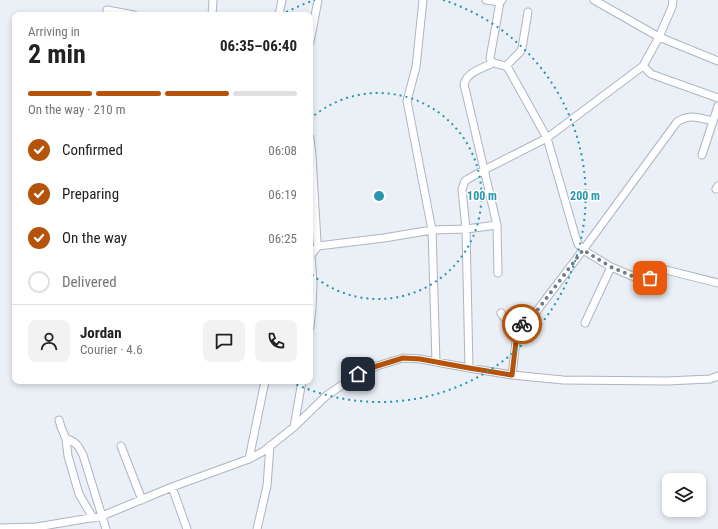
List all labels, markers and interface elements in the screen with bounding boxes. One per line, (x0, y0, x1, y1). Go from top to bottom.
text: Arriving in (28, 24, 80, 39)
text: 06:35–06:40 (220, 37, 297, 55)
text: 2 min (28, 39, 86, 69)
text: On the way · 210 m (28, 102, 125, 117)
icon: check (28, 139, 50, 161)
text: Confirmed (62, 141, 123, 159)
text: 06:08 (268, 143, 297, 158)
icon: check (28, 183, 50, 205)
text: Preparing (62, 185, 119, 203)
text: 06:19 (268, 187, 297, 202)
centre of rings (372, 189, 386, 203)
text: 100 m (467, 189, 497, 203)
text: 200 m (570, 189, 600, 203)
icon: check (28, 227, 50, 249)
text: On the way (62, 229, 127, 247)
text: 06:25 (268, 231, 297, 246)
pin (633, 261, 667, 295)
icon: bag (639, 267, 661, 289)
text: Delivered (62, 273, 117, 291)
courier (502, 304, 542, 344)
icon: bike (511, 313, 533, 335)
button: person (28, 320, 70, 362)
button: chat (203, 320, 245, 362)
button: phone (255, 320, 297, 362)
text: Jordan (80, 324, 122, 342)
text: Courier · 4.6 (80, 342, 143, 357)
pin (341, 357, 375, 391)
icon: home (347, 363, 369, 385)
map controls (662, 473, 706, 517)
button: layers (662, 473, 706, 517)

